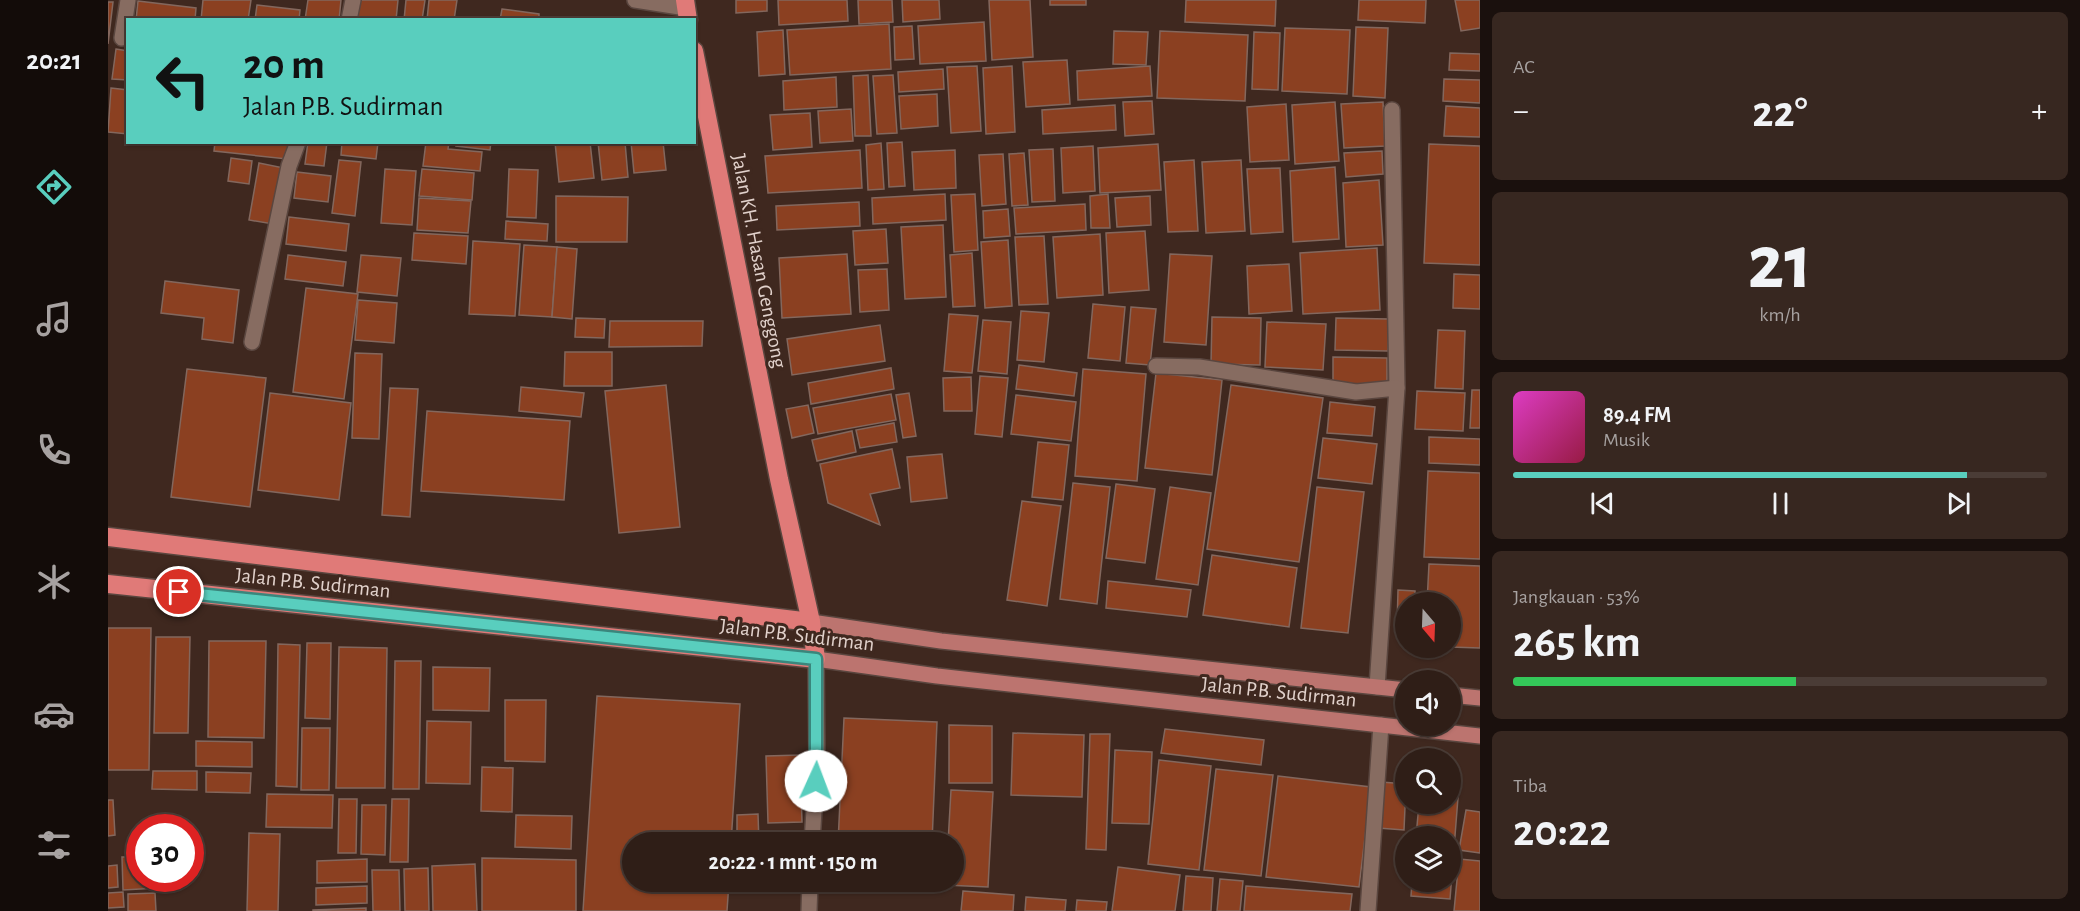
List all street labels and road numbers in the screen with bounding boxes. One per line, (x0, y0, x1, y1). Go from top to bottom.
street label: Jalan KH. Hasan Genggong (728, 152, 790, 371)
street label: Jalan P.B. Sudirman (234, 564, 392, 602)
street label: Jalan P.B. Sudirman (718, 615, 876, 655)
street label: Jalan P.B. Sudirman (1200, 673, 1358, 711)

